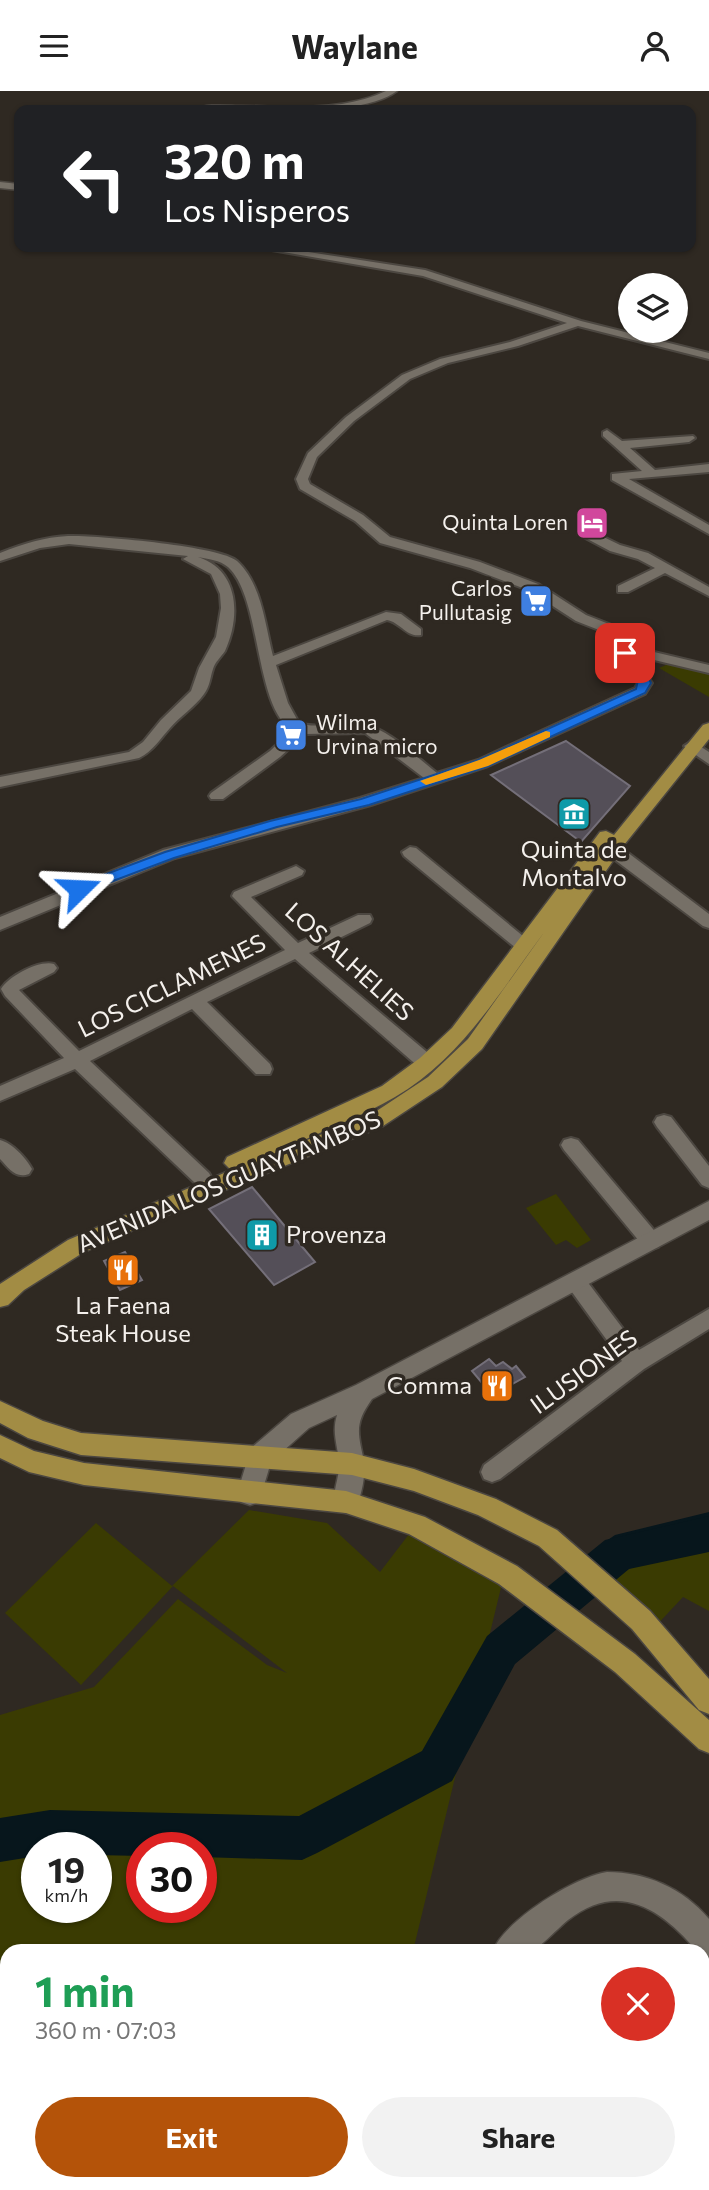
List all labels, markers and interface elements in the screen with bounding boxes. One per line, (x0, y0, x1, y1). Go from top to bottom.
text: Waylane (291, 26, 418, 66)
icon: menu (35, 27, 73, 65)
icon: person (636, 27, 674, 65)
text: 320 m (164, 129, 305, 189)
icon: left (49, 133, 140, 224)
text: Los Nisperos (164, 189, 350, 229)
map controls (618, 273, 688, 343)
button: layers (618, 273, 688, 343)
hotel icon: Quinta Loren (573, 504, 611, 542)
place label: Quinta Loren (442, 509, 568, 534)
place label: Carlos Pullutasig (419, 575, 512, 624)
supermarket icon: Carlos Pullutasig (517, 582, 555, 620)
pin (595, 623, 655, 683)
icon: arrive (606, 634, 644, 672)
place label: Wilma Urvina micro (316, 709, 438, 758)
supermarket icon: Wilma Urvina micro (272, 716, 310, 754)
museum icon: Quinta de Montalvo (555, 795, 593, 833)
place label: Quinta de Montalvo (521, 834, 627, 891)
position arrow (42, 852, 116, 926)
street label: LOS ALHELIES (280, 896, 420, 1026)
street label: LOS CICLAMENES (73, 927, 270, 1043)
street label: AVENIDA LOS GUAYTAMBOS (72, 1103, 384, 1258)
building icon: Provenza (243, 1216, 281, 1254)
place label: Provenza (286, 1219, 387, 1248)
restaurant icon: La Faena Steak House (104, 1251, 142, 1289)
place label: La Faena Steak House (55, 1290, 191, 1347)
street label: ILUSIONES (524, 1322, 642, 1419)
restaurant icon: Comma (478, 1367, 516, 1405)
place label: Comma (387, 1370, 472, 1399)
speed limit sign: 30 (126, 1832, 217, 1923)
text: 19 (48, 1847, 85, 1890)
text: km/h (45, 1884, 88, 1906)
text: 1 min (35, 1964, 135, 2016)
button: close (601, 1967, 675, 2041)
text: 360 m · 07:03 (35, 2016, 176, 2044)
button: Exit (35, 2097, 348, 2177)
button: Share (362, 2097, 675, 2177)

